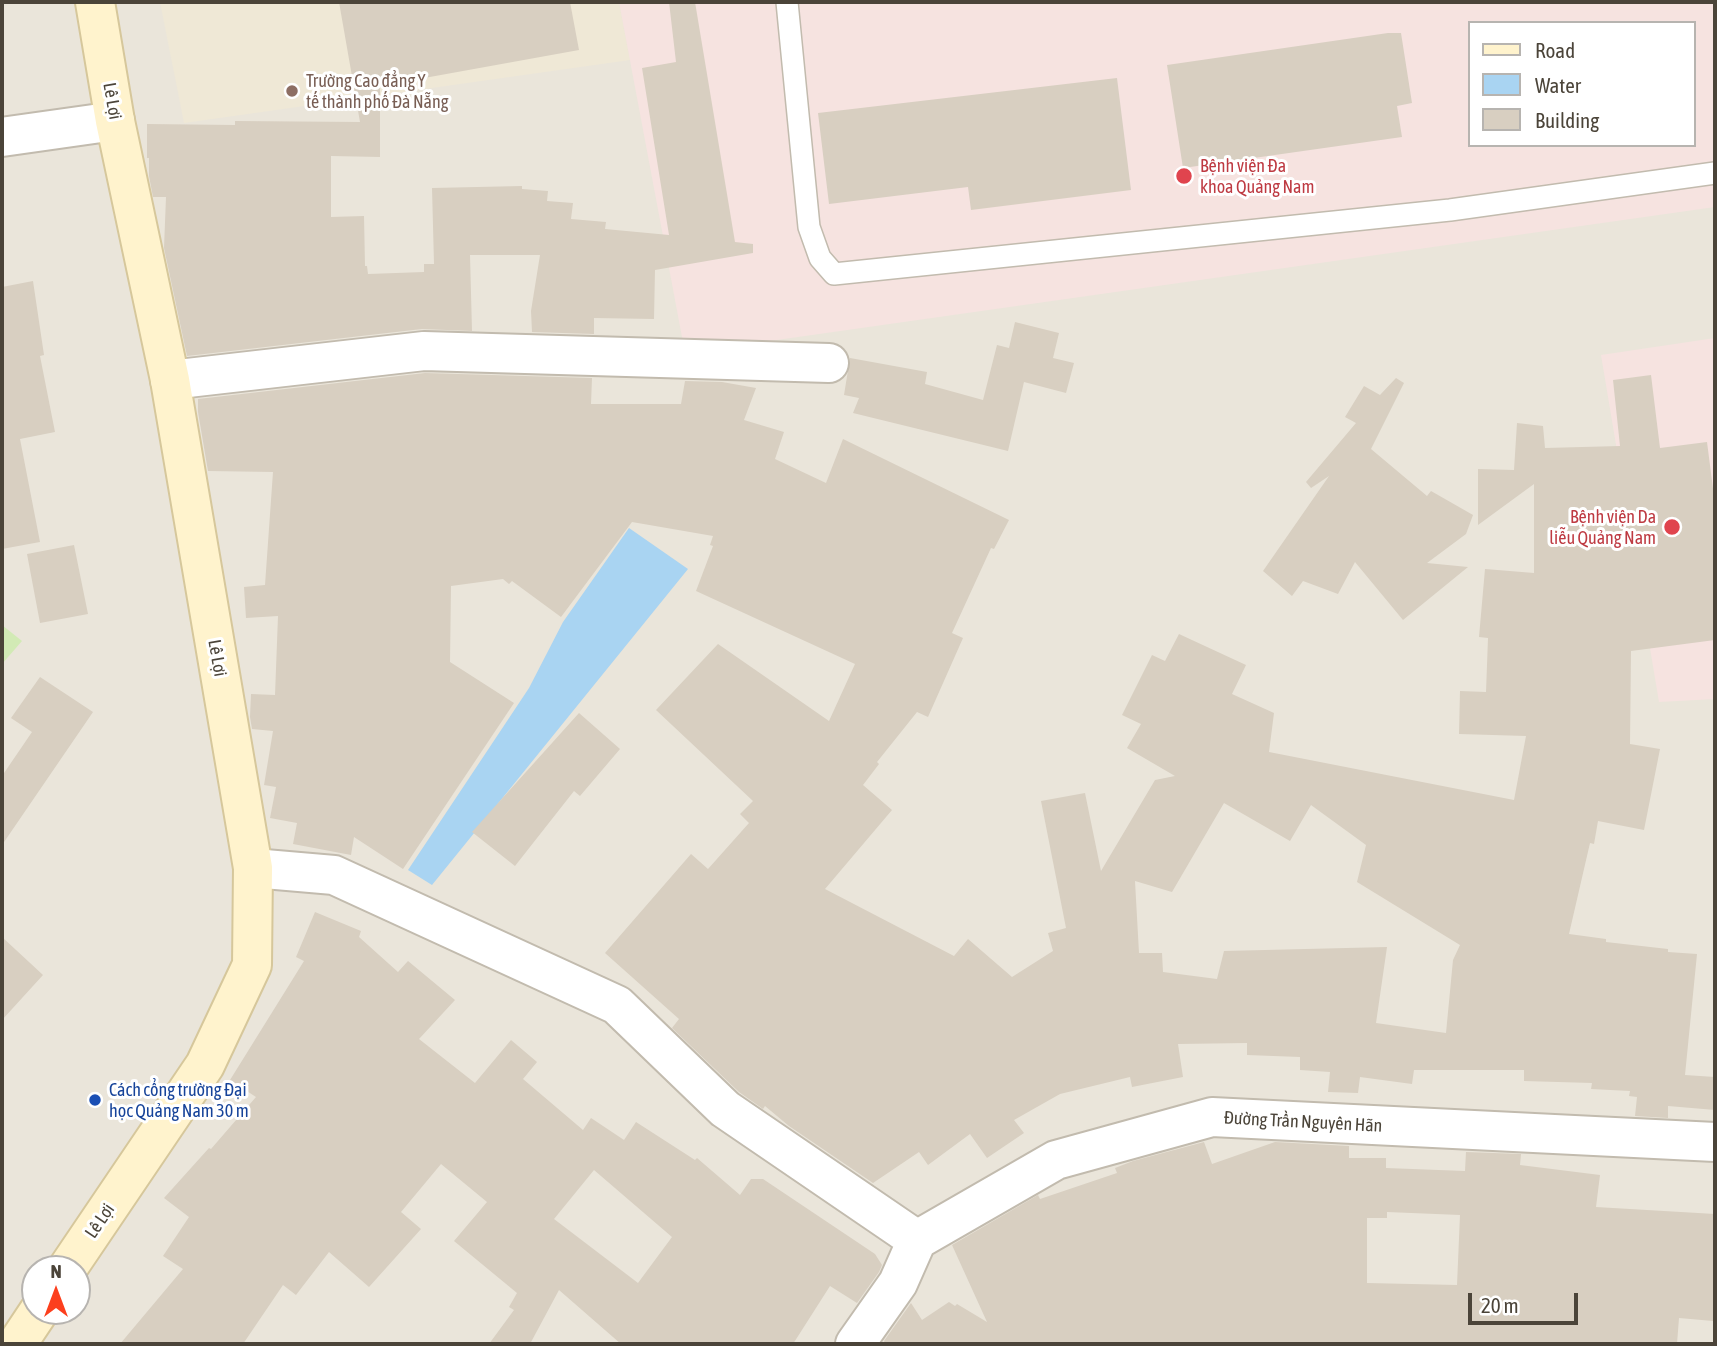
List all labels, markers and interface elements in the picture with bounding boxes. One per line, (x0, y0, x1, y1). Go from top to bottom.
legend (1468, 21, 1696, 147)
text: Road (1535, 38, 1575, 62)
place label: Trường Cao đẳng Y tế thành phố Đà Nẵng (306, 70, 448, 112)
text: Water (1535, 73, 1581, 97)
street label: Lê Lợi (98, 81, 126, 121)
marker: Trường Cao đẳng Y tế thành phố Đà Nẵng (284, 83, 300, 99)
text: Building (1535, 108, 1599, 132)
place label: Bệnh viện Đa khoa Quảng Nam (1200, 155, 1314, 198)
marker: Bệnh viện Đa khoa Quảng Nam (1174, 166, 1194, 186)
place label: Bệnh viện Da liễu Quảng Nam (1549, 506, 1656, 548)
marker: Bệnh viện Da liễu Quảng Nam (1662, 517, 1682, 537)
street label: Lê Lợi (203, 638, 231, 678)
place label: Cách cổng trường Đại học Quảng Nam 30 m (109, 1079, 249, 1122)
marker: Cách cổng trường Đại học Quảng Nam 30 m (87, 1092, 103, 1108)
street label: Đường Trần Nguyên Hãn (1223, 1107, 1383, 1137)
street label: Lê Lợi (81, 1200, 119, 1242)
north arrow (21, 1255, 91, 1325)
text: N (50, 1260, 62, 1282)
scale bar (1472, 1280, 1582, 1324)
text: 20 m (1481, 1293, 1519, 1317)

